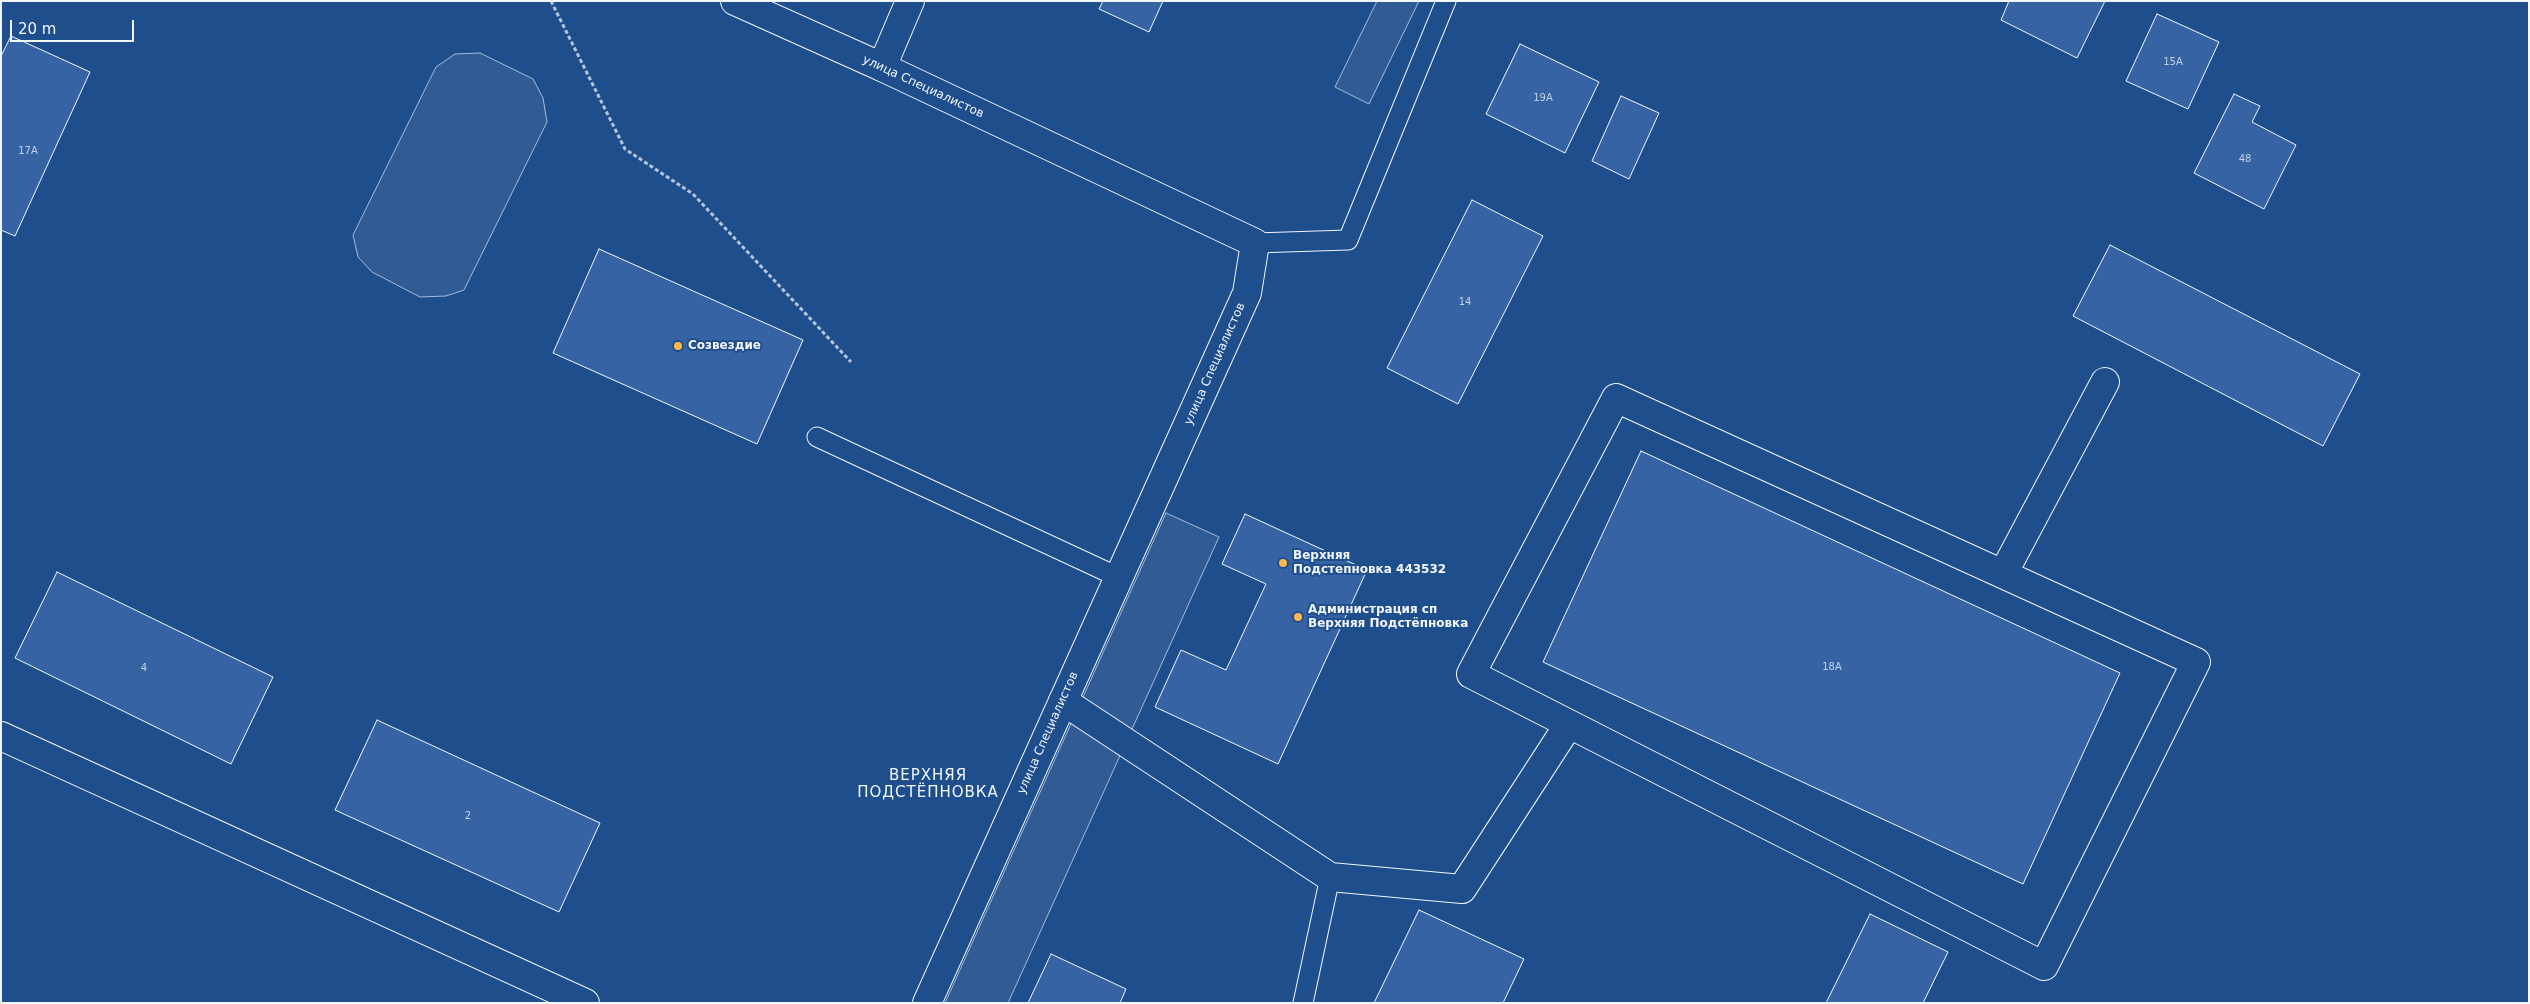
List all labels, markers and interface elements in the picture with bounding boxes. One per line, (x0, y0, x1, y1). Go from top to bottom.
scale bar (12, 10, 136, 42)
text: 20 m (18, 20, 56, 38)
street label: улица Специалистов (860, 53, 986, 121)
house number: 15А (2163, 56, 2183, 68)
house number: 19А (1533, 92, 1553, 104)
house number: 17А (18, 145, 38, 157)
house number: 48 (2239, 153, 2251, 165)
house number: 14 (1459, 296, 1471, 308)
street label: улица Специалистов (1182, 301, 1248, 427)
place label: Созвездие (688, 339, 761, 353)
marker: Созвездие (672, 340, 684, 352)
place label: Верхняя Подстепновка 443532 (1293, 549, 1446, 577)
marker: Верхняя Подстепновка 443532 (1277, 557, 1289, 569)
place label: Администрация сп Верхняя Подстёпновка (1308, 603, 1468, 631)
marker: Администрация сп Верхняя Подстёпновка (1292, 611, 1304, 623)
house number: 18А (1822, 661, 1842, 673)
house number: 4 (141, 662, 147, 674)
street label: улица Специалистов (1015, 670, 1081, 796)
district label: ВЕРХНЯЯ ПОДСТЁПНОВКА (856, 767, 1000, 802)
house number: 2 (465, 810, 471, 822)

